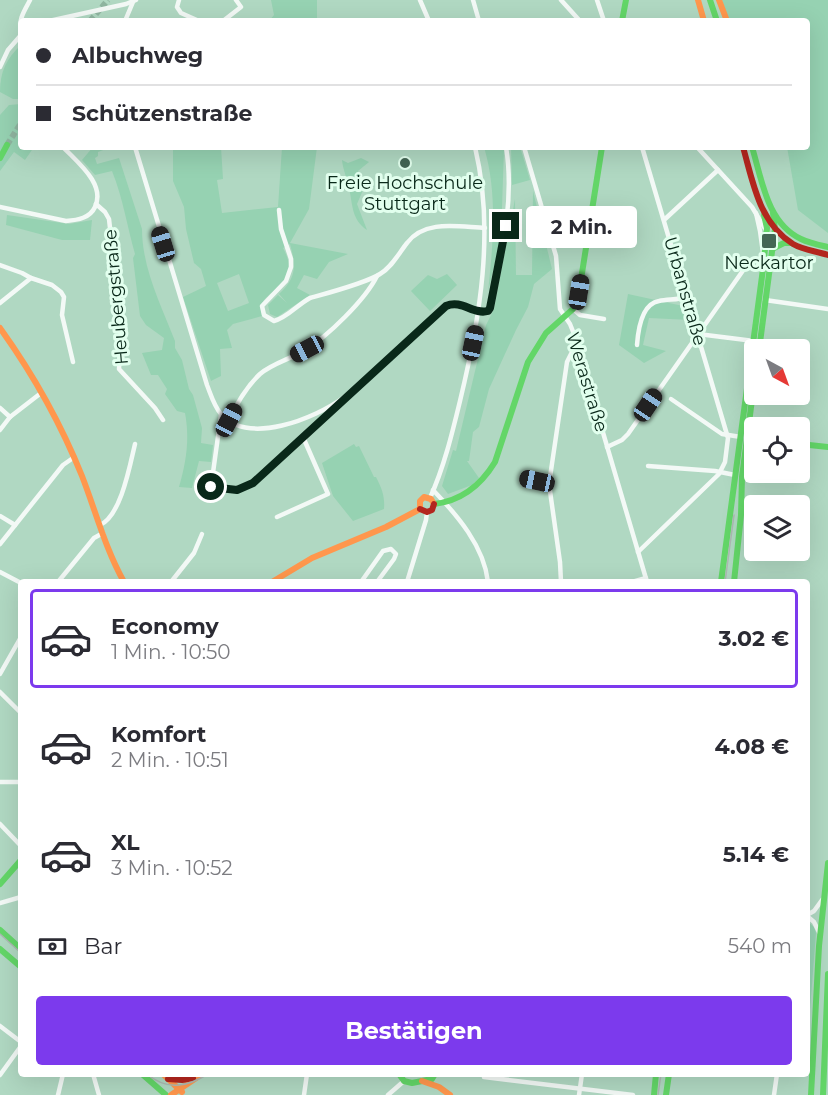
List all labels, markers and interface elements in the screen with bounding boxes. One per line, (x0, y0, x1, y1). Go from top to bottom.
text: Albuchweg (72, 42, 203, 69)
text: Schützenstraße (72, 100, 252, 127)
marker: Freie Hochschule Stuttgart (398, 156, 412, 170)
place label: Freie Hochschule Stuttgart (327, 172, 483, 215)
callout: 2 Min. (527, 205, 638, 247)
route end (492, 212, 519, 239)
text: 2 Min. (551, 215, 612, 239)
car (149, 224, 177, 264)
street label: Heubergstraße (99, 228, 133, 366)
marker: Neckartor (760, 232, 778, 250)
street label: Urbanstraße (659, 234, 711, 348)
place label: Neckartor (724, 252, 814, 274)
car (567, 273, 591, 311)
car (460, 324, 486, 362)
street label: Werastraße (561, 329, 613, 435)
car (287, 333, 327, 365)
north arrow (744, 339, 810, 405)
map controls (744, 339, 810, 561)
car (630, 385, 666, 425)
car (213, 400, 245, 440)
button: locate (744, 417, 810, 483)
car (518, 468, 556, 494)
route start (197, 473, 224, 500)
button: layers (744, 495, 810, 561)
icon: car (39, 612, 93, 666)
text: Economy (111, 613, 219, 640)
text: 3.02 € (719, 625, 789, 652)
text: 1 Min. · 10:50 (111, 640, 230, 664)
icon: car (39, 720, 93, 774)
text: Komfort (111, 721, 206, 748)
text: 4.08 € (714, 733, 789, 760)
text: 2 Min. · 10:51 (111, 748, 229, 772)
icon: car (39, 828, 93, 882)
text: XL (111, 829, 140, 856)
text: 5.14 € (723, 841, 789, 868)
text: 3 Min. · 10:52 (111, 856, 233, 880)
icon: cash (36, 930, 69, 963)
text: Bar (84, 933, 122, 960)
text: 540 m (728, 934, 792, 958)
button: Bestätigen (36, 996, 792, 1065)

